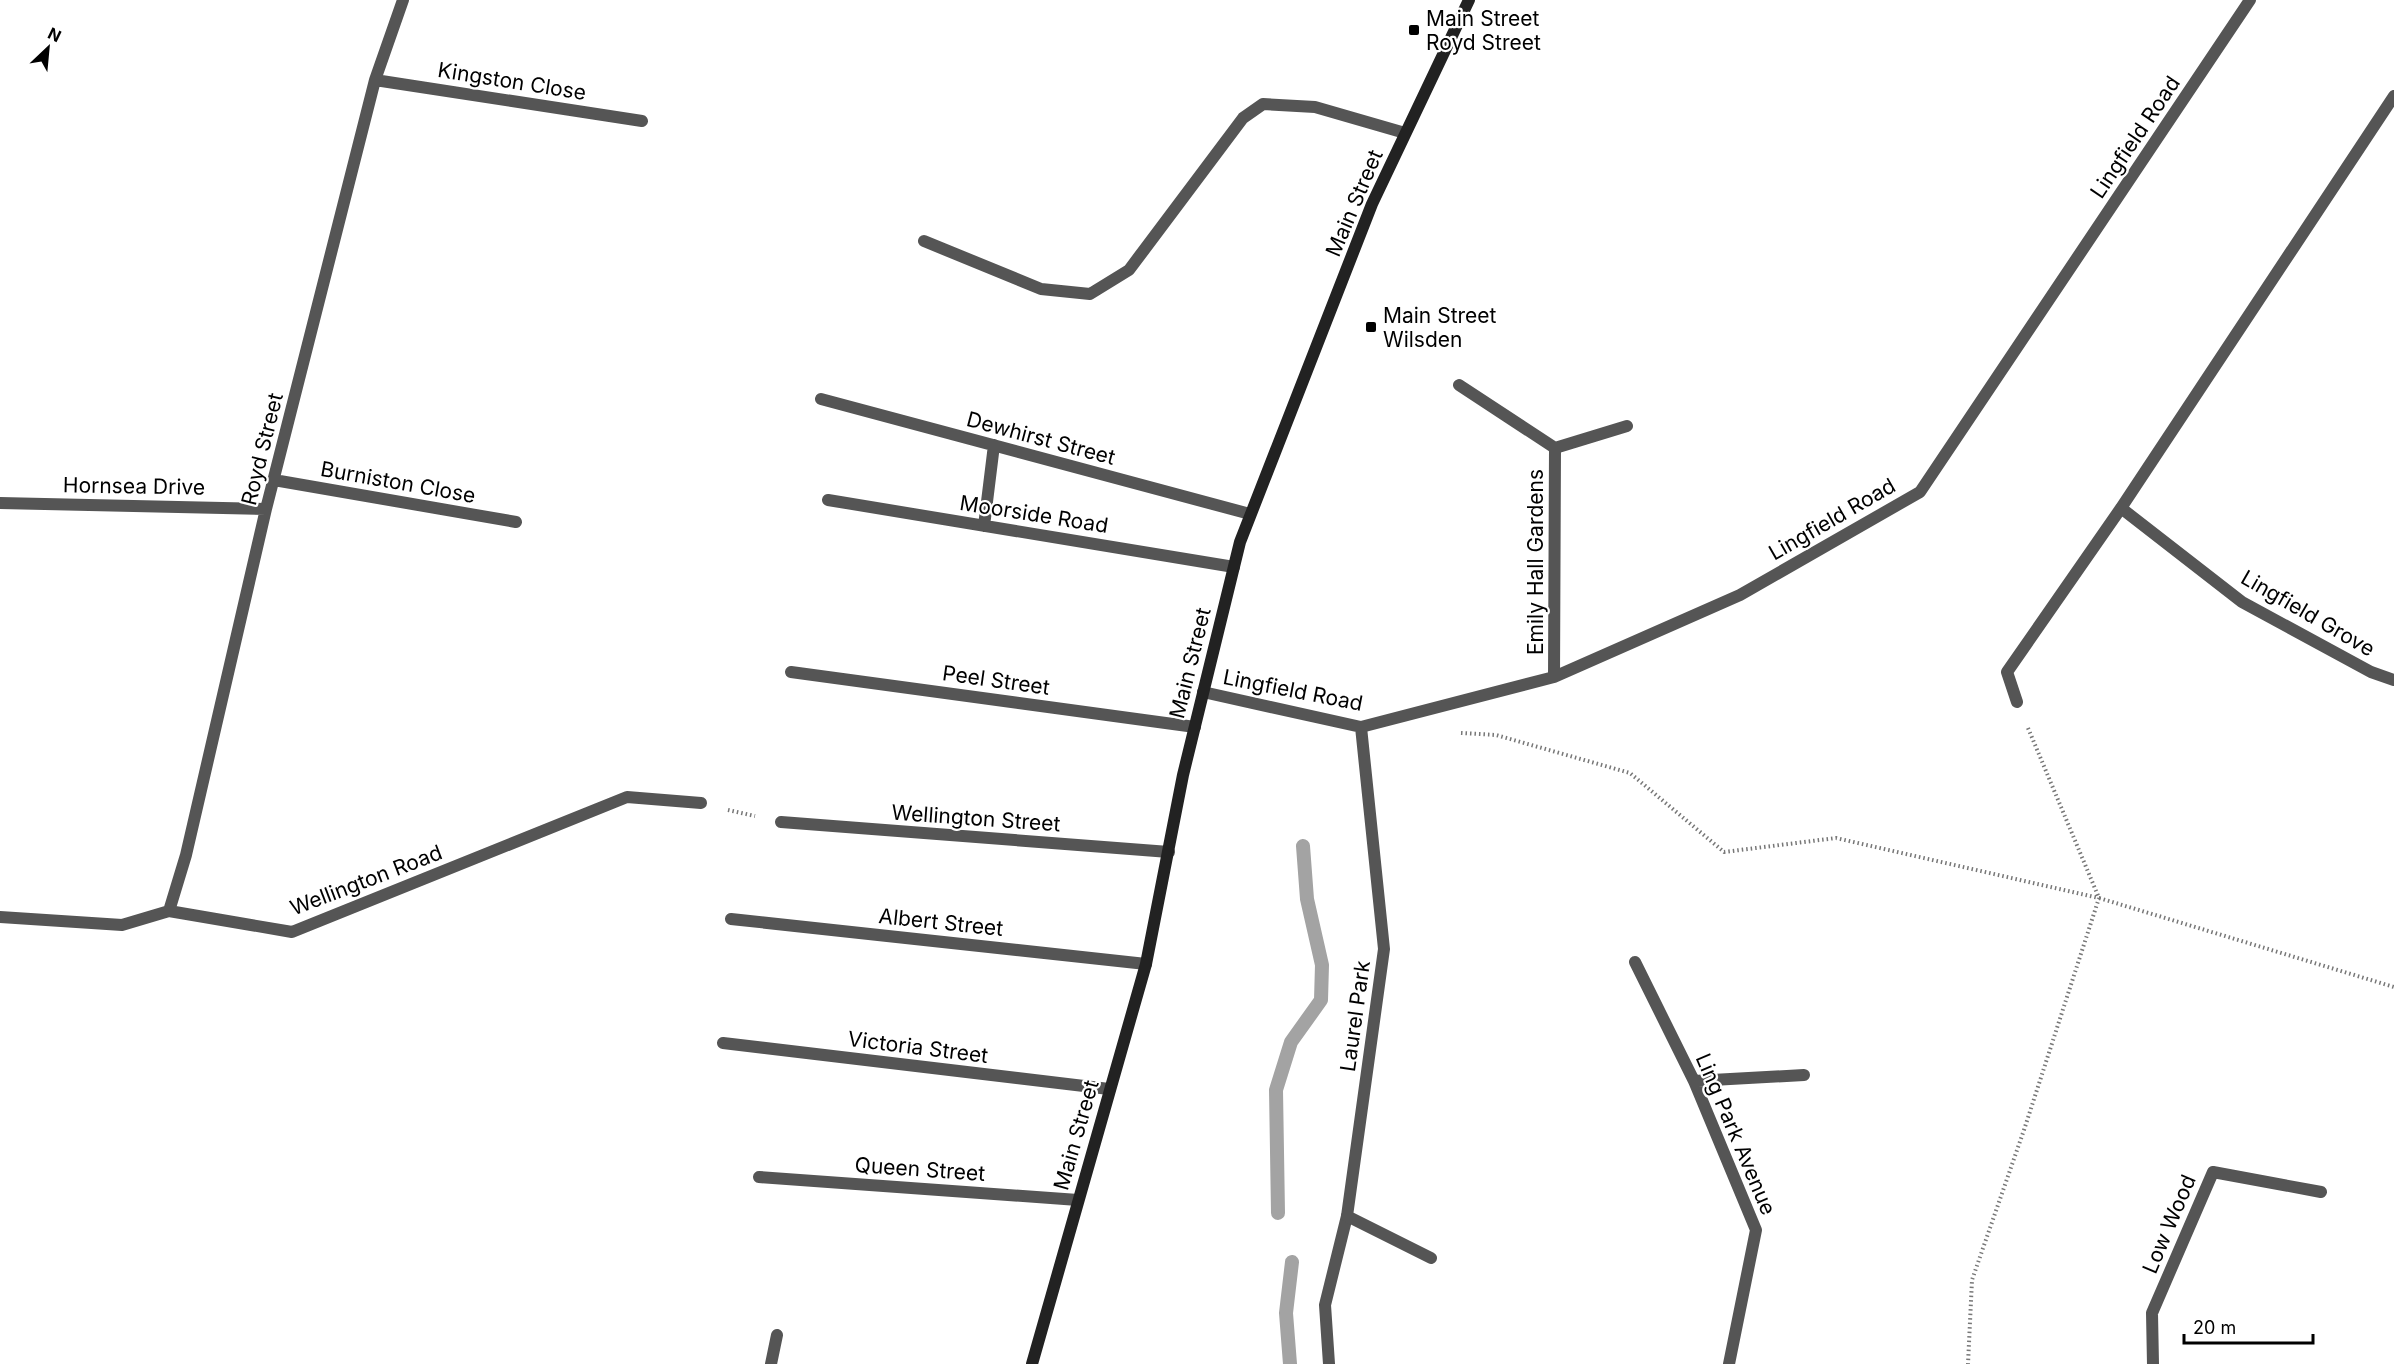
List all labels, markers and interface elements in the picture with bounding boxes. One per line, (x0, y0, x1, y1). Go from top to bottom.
place label: Main Street Royd Street (1426, 6, 1541, 55)
north arrow (18, 18, 78, 78)
text: N (45, 23, 64, 46)
marker: Main Street Royd Street (1407, 23, 1421, 37)
street label: Kingston Close (436, 57, 588, 105)
street label: Lingfield Road (2085, 71, 2185, 203)
street label: Main Street (1320, 146, 1388, 260)
place label: Main Street Wilsden (1383, 303, 1497, 352)
marker: Main Street Wilsden (1364, 320, 1378, 334)
street label: Royd Street (236, 390, 288, 508)
street label: Dewhirst Street (964, 406, 1118, 470)
street label: Burniston Close (319, 456, 477, 508)
street label: Emily Hall Gardens (1523, 469, 1548, 655)
street label: Hornsea Drive (63, 472, 205, 500)
street label: Lingfield Road (1764, 473, 1900, 565)
street label: Moorside Road (958, 490, 1110, 538)
street label: Lingfield Grove (2237, 565, 2379, 661)
street label: Main Street (1164, 605, 1216, 721)
street label: Peel Street (941, 660, 1051, 700)
street label: Lingfield Road (1221, 664, 1365, 716)
street label: Wellington Street (891, 800, 1061, 836)
street label: Wellington Road (287, 840, 445, 920)
street label: Albert Street (878, 903, 1005, 941)
street label: Laurel Park (1335, 958, 1375, 1073)
street label: Victoria Street (846, 1026, 990, 1068)
street label: Ling Park Avenue (1691, 1050, 1781, 1218)
street label: Main Street (1048, 1077, 1104, 1193)
street label: Queen Street (854, 1152, 986, 1186)
street label: Low Wood (2137, 1171, 2201, 1277)
scale bar (2184, 1307, 2313, 1345)
text: 20 m (2193, 1317, 2236, 1338)

